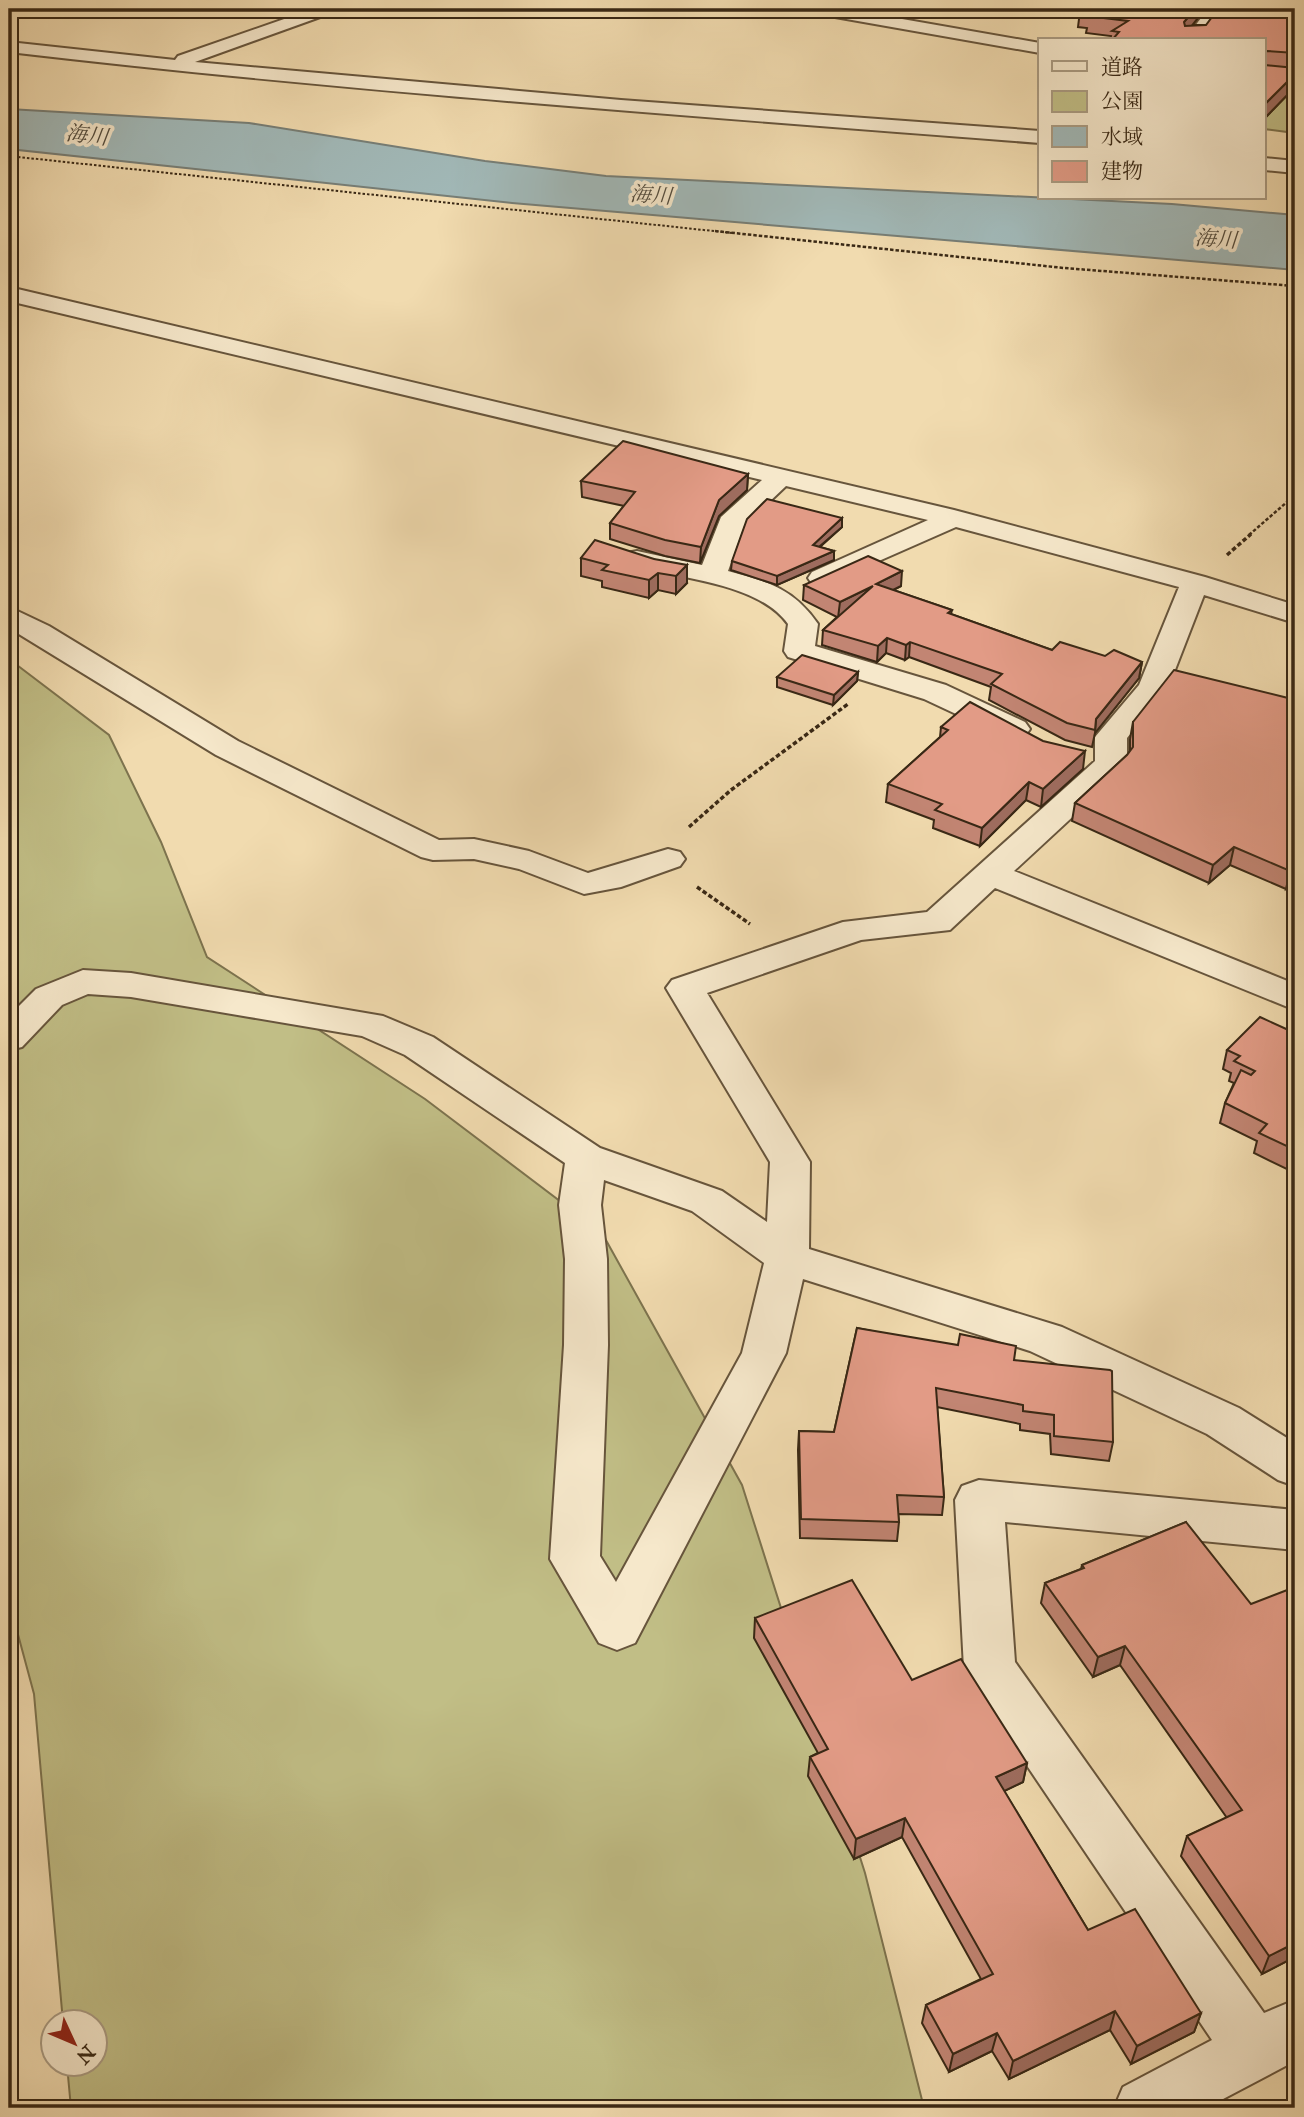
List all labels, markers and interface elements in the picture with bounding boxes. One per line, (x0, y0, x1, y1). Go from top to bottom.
legend (1038, 38, 1266, 200)
text: 道路 (1101, 54, 1143, 81)
text: 公園 (1101, 88, 1143, 115)
water label: 海川 (64, 120, 111, 152)
text: 水域 (1101, 124, 1143, 151)
text: 建物 (1101, 158, 1143, 185)
water label: 海川 (629, 181, 675, 211)
water label: 海川 (1194, 225, 1240, 255)
north arrow (38, 2008, 108, 2078)
text: N (70, 2039, 101, 2069)

